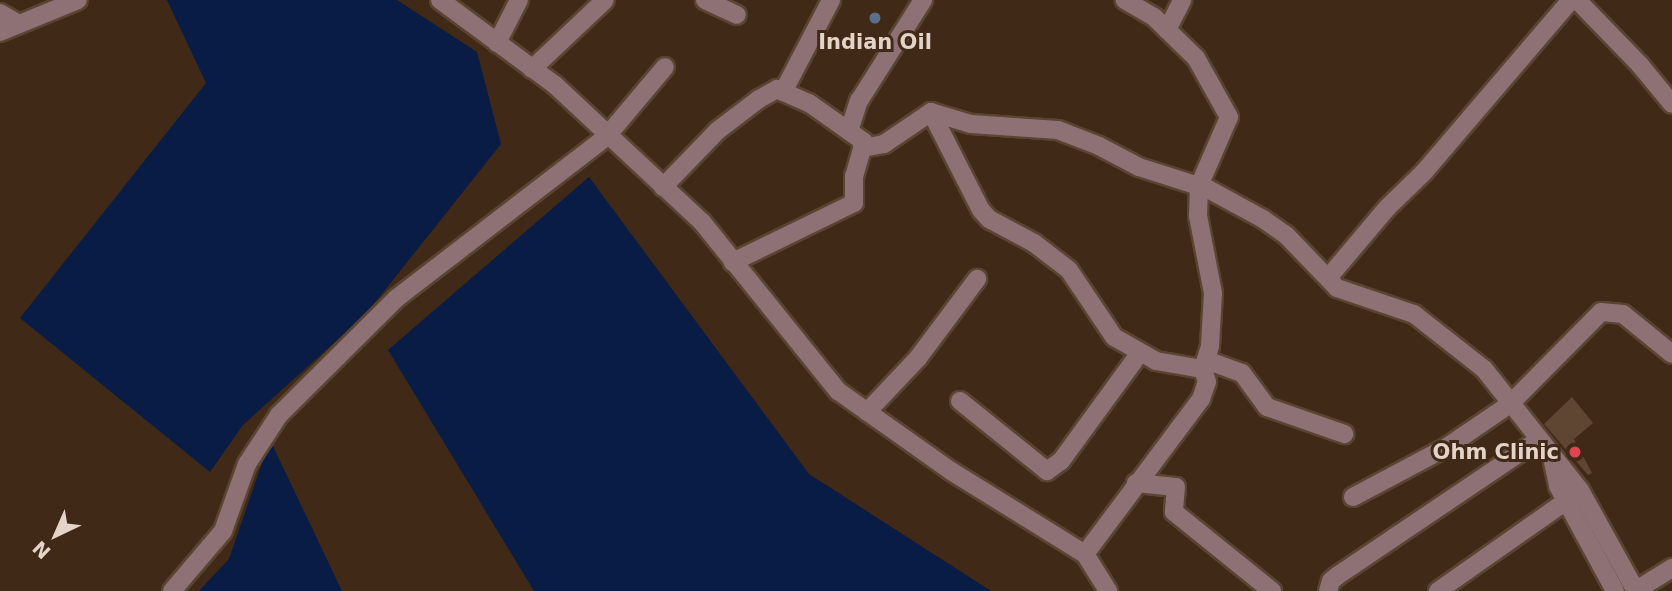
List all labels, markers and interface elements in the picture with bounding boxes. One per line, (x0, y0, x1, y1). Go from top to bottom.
marker: Indian Oil (867, 10, 883, 26)
place label: Indian Oil (818, 29, 932, 55)
place label: Ohm Clinic (1433, 439, 1559, 465)
marker: Ohm Clinic (1565, 442, 1585, 462)
north arrow (21, 500, 91, 570)
text: N (28, 537, 55, 564)

